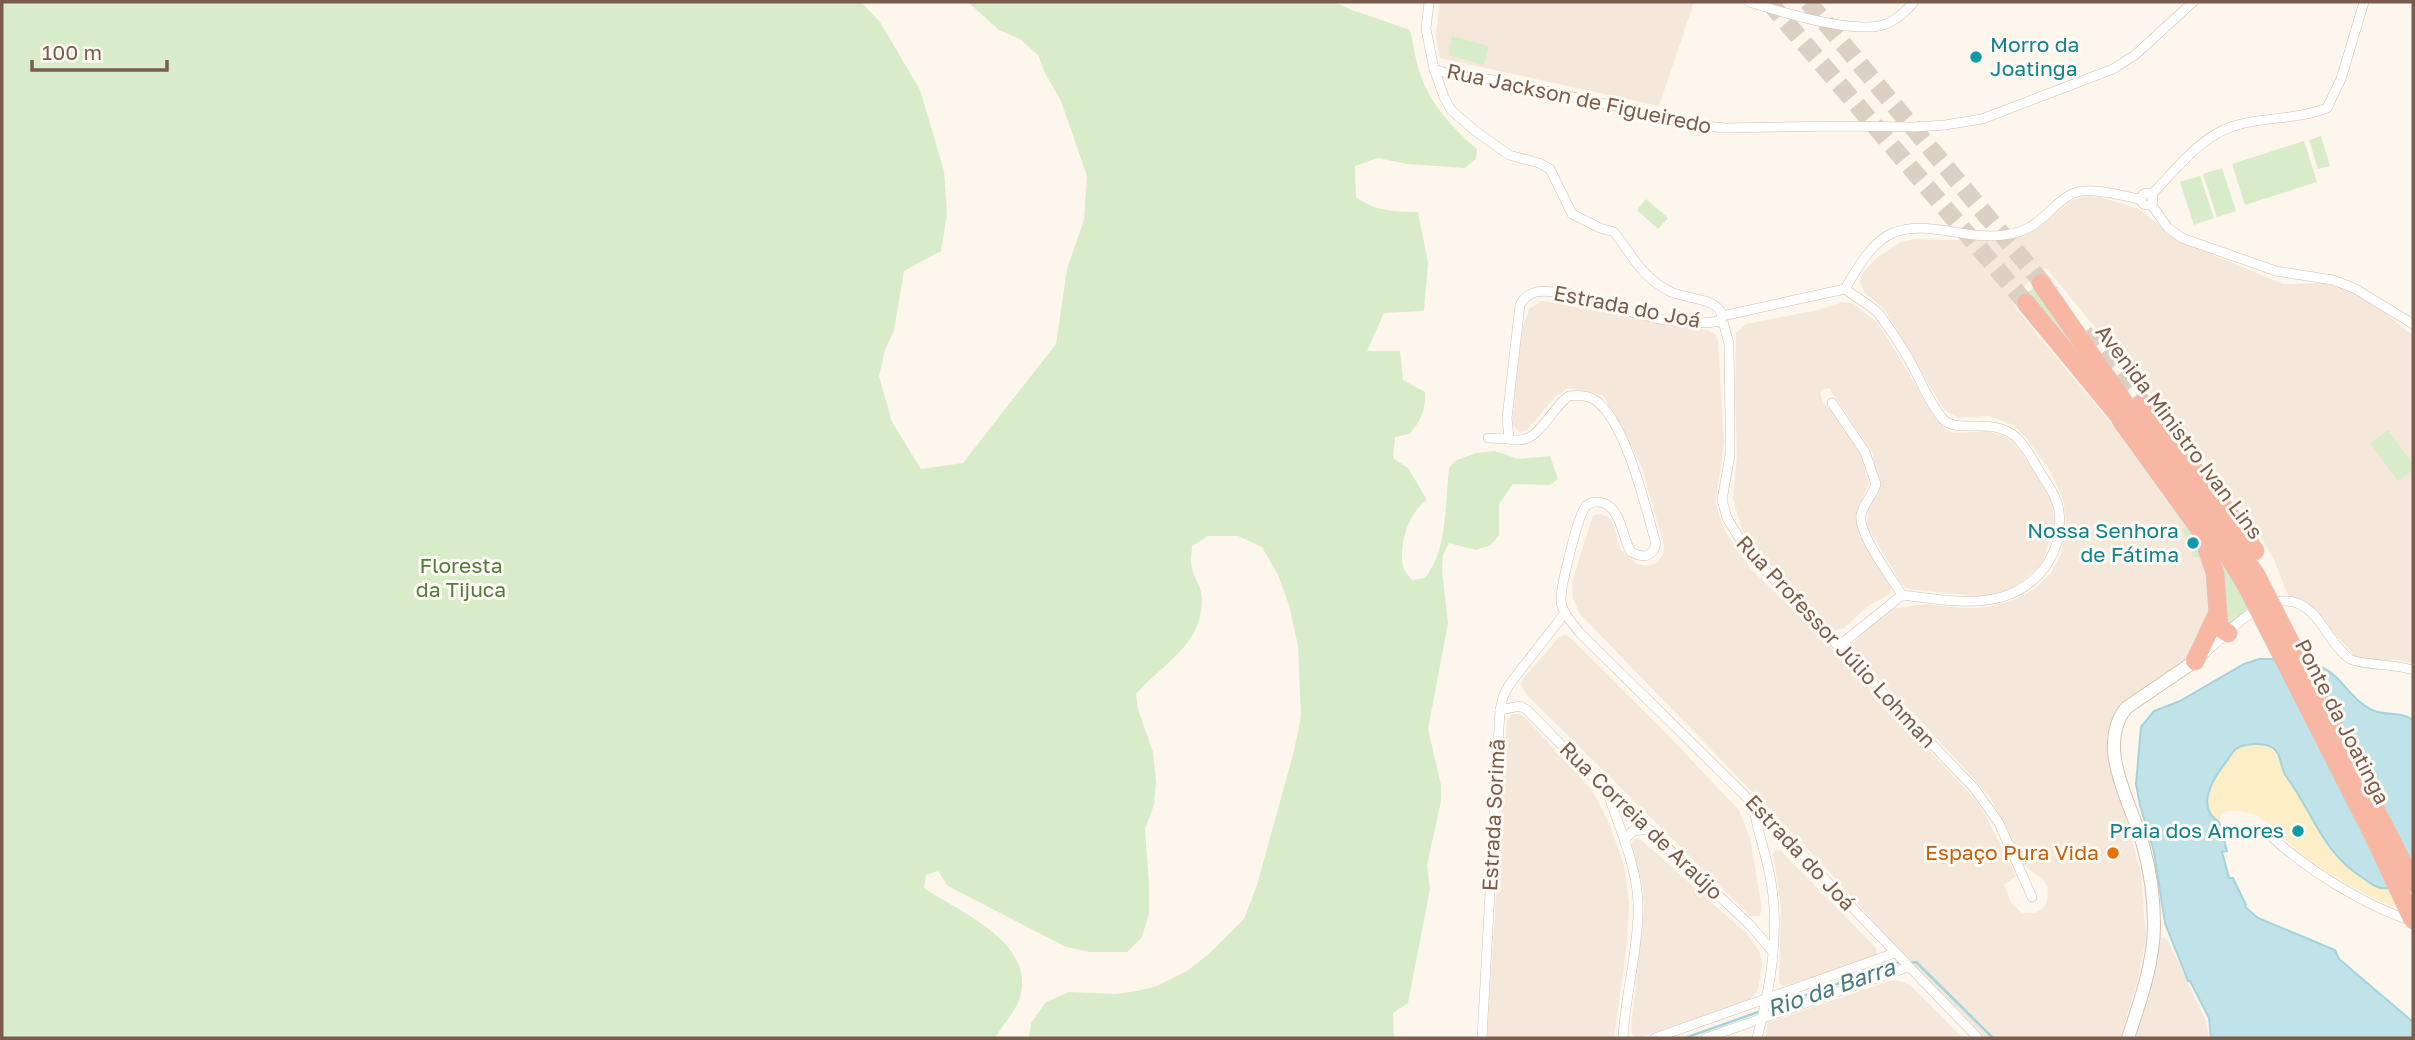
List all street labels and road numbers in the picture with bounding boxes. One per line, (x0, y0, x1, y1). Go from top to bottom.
street label: Rua Jackson de Figueiredo (1444, 57, 1714, 139)
street label: Estrada do Joá (1552, 279, 1703, 333)
street label: Avenida Ministro Ivan Lins (2091, 319, 2269, 544)
street label: Rua Professor Júlio Lohman (1731, 530, 1942, 753)
street label: Ponte da Joatinga (2290, 634, 2396, 809)
street label: Rua Correia de Araújo (1555, 736, 1729, 905)
street label: Estrada Sorimã (1476, 738, 1510, 892)
street label: Estrada do Joá (1740, 789, 1861, 916)

